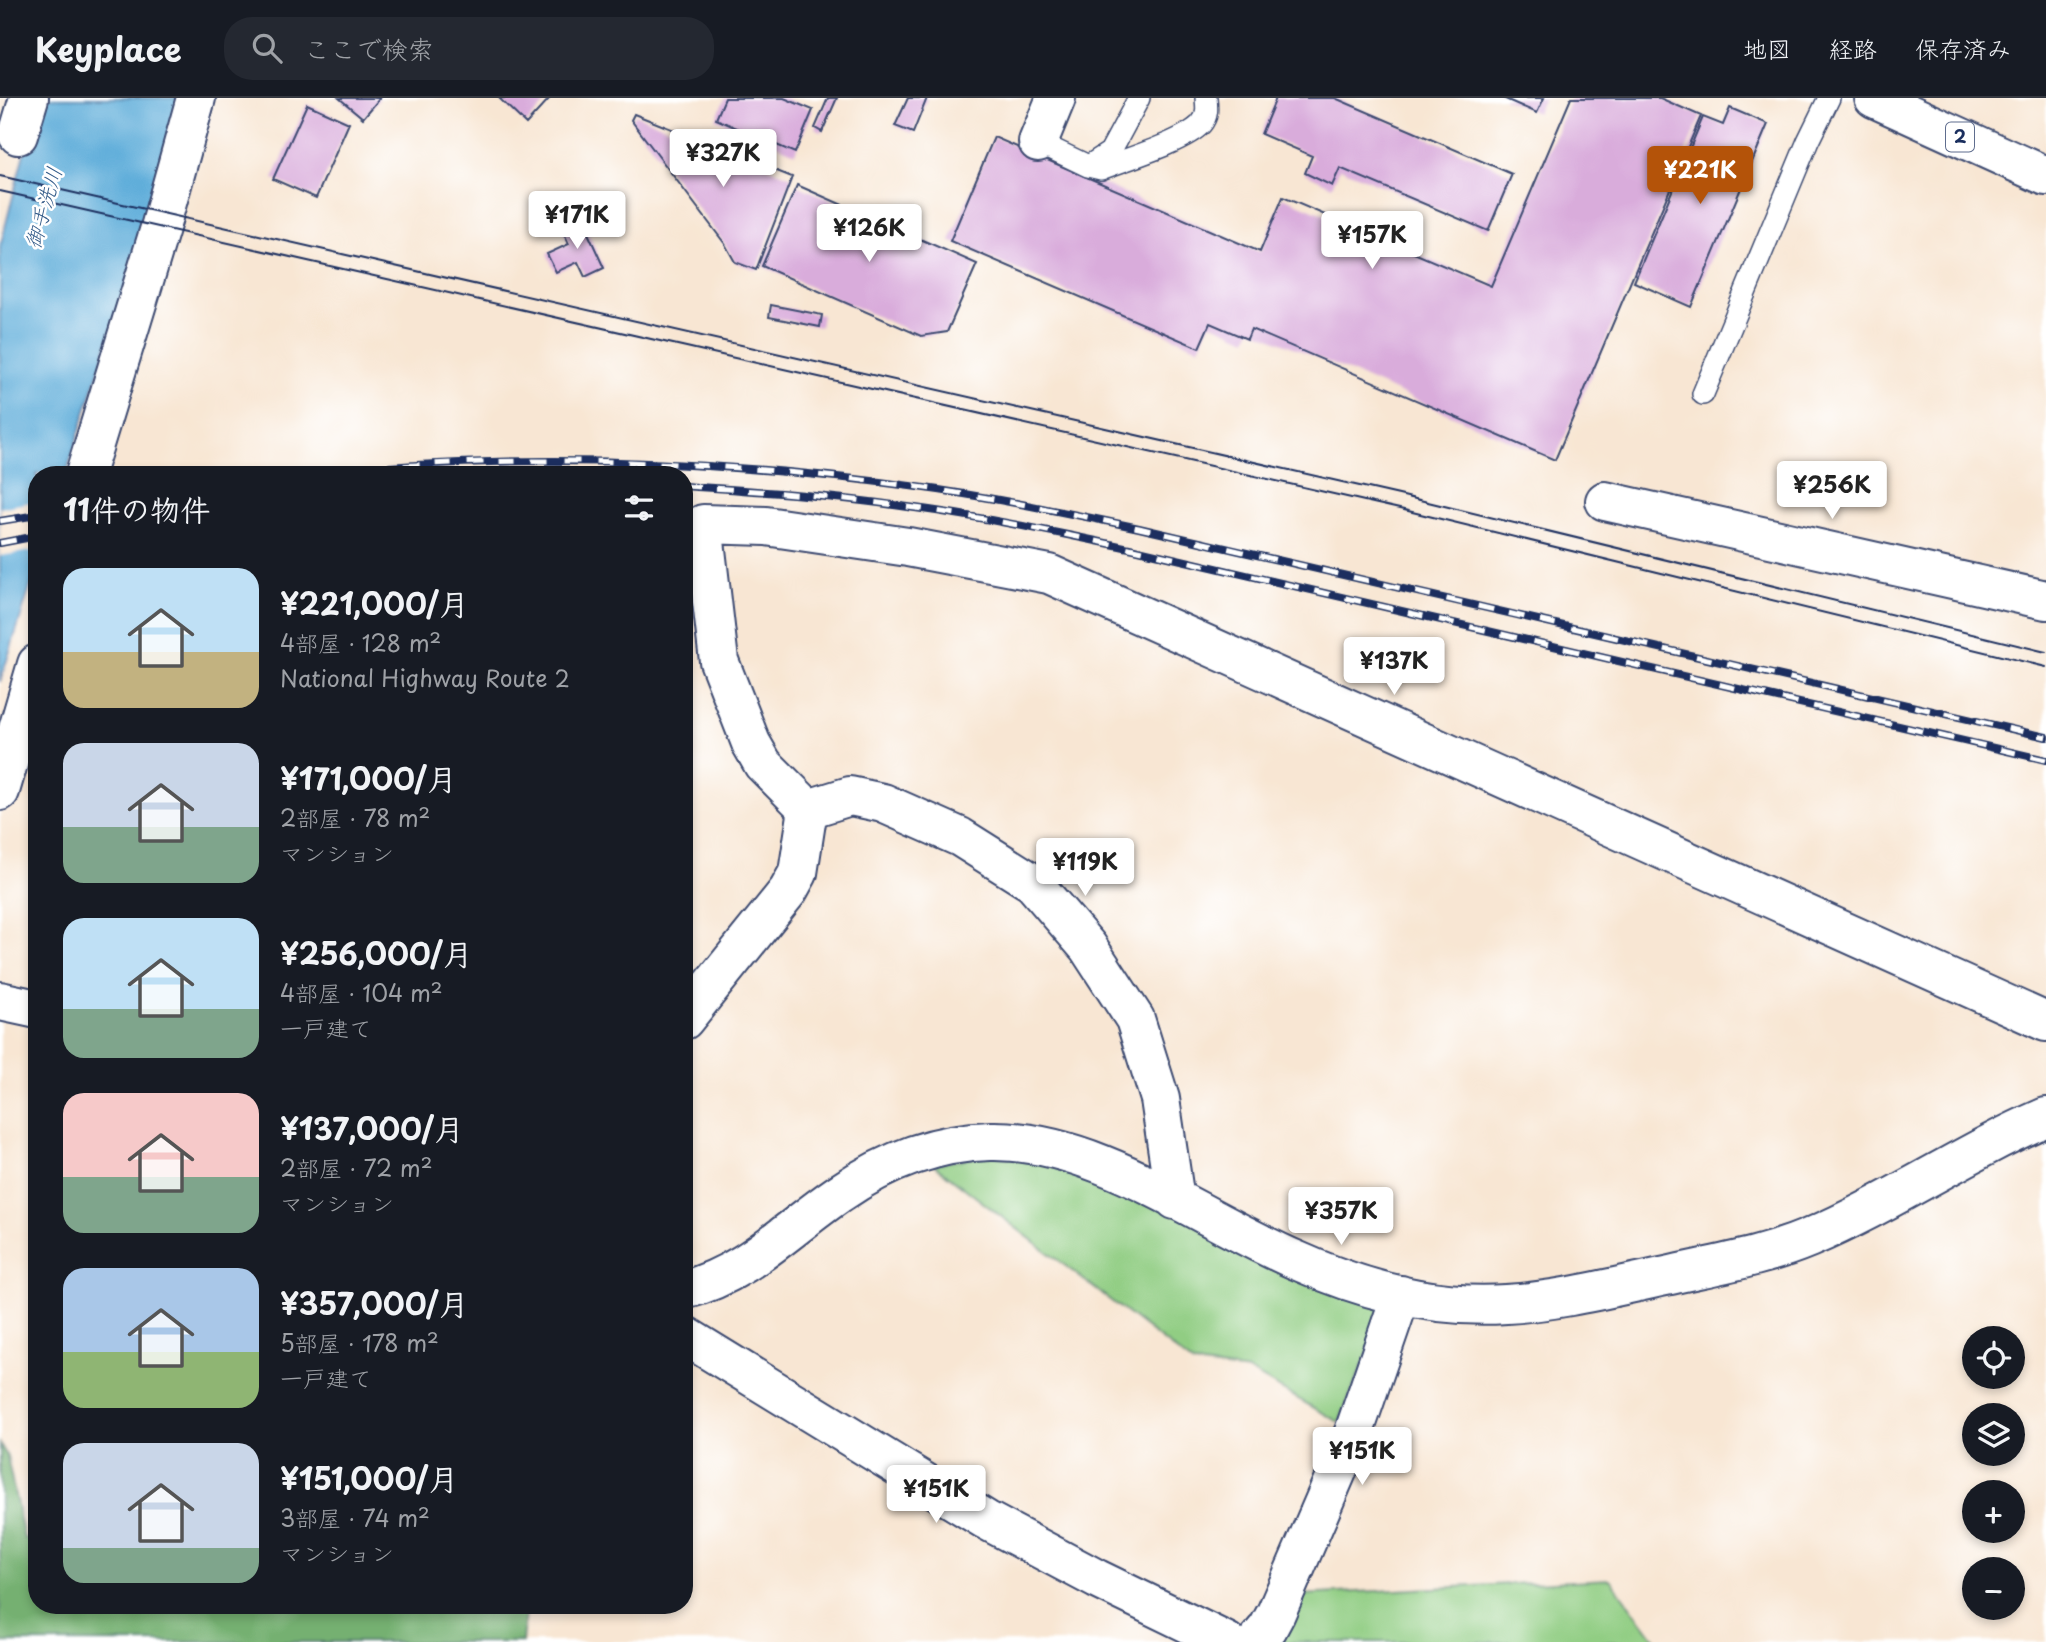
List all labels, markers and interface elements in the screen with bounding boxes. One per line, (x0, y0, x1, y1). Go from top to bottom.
search box (224, 17, 714, 80)
text: Keyplace (35, 23, 182, 73)
icon: search (248, 29, 286, 67)
text: ここで検索 (304, 29, 434, 68)
text: 地図 (1743, 30, 1791, 66)
text: 経路 (1829, 30, 1877, 66)
text: 保存済み (1915, 30, 2011, 66)
road number: 2 (1946, 122, 1974, 152)
pin: ¥327K (674, 130, 772, 189)
text: ¥327K (686, 134, 760, 169)
pin: ¥221K (1651, 146, 1749, 206)
text: ¥221K (1663, 151, 1737, 186)
water label: 御手洗川 (15, 163, 69, 252)
pin: ¥171K (528, 192, 626, 251)
text: ¥171K (545, 196, 609, 231)
pin: ¥126K (820, 204, 918, 264)
text: ¥126K (833, 209, 905, 244)
pin: ¥157K (1323, 212, 1421, 271)
text: ¥157K (1337, 216, 1407, 251)
pin: ¥256K (1783, 462, 1881, 521)
text: ¥256K (1793, 466, 1871, 501)
text: 11件の物件 (63, 486, 210, 531)
icon: filters (620, 489, 658, 527)
text: ¥221,000/月 (280, 580, 469, 625)
icon: home (119, 596, 203, 680)
text: 4部屋 · 128 m² (280, 625, 441, 660)
pin: ¥137K (1345, 638, 1443, 697)
text: ¥137K (1360, 642, 1428, 677)
text: National Highway Route 2 (280, 660, 570, 695)
text: ¥171,000/月 (280, 755, 457, 800)
icon: home (119, 771, 203, 855)
text: 2部屋 · 78 m² (280, 800, 430, 835)
text: マンション (280, 835, 394, 870)
pin: ¥119K (1036, 838, 1134, 898)
text: ¥119K (1052, 843, 1118, 878)
text: ¥256,000/月 (280, 930, 473, 975)
icon: home (119, 946, 203, 1030)
text: 4部屋 · 104 m² (280, 975, 443, 1010)
text: 一戸建て (280, 1010, 372, 1045)
text: ¥137,000/月 (280, 1105, 464, 1150)
icon: home (119, 1121, 203, 1205)
text: 2部屋 · 72 m² (280, 1150, 433, 1185)
text: マンション (280, 1185, 394, 1220)
pin: ¥357K (1292, 1188, 1390, 1247)
text: ¥357K (1304, 1192, 1378, 1227)
text: ¥357,000/月 (280, 1280, 468, 1325)
icon: home (119, 1296, 203, 1380)
text: 5部屋 · 178 m² (280, 1325, 439, 1360)
map controls (1962, 1326, 2025, 1620)
button: locate (1962, 1326, 2025, 1389)
text: 一戸建て (280, 1360, 372, 1395)
button: layers (1962, 1403, 2025, 1466)
pin: ¥151K (1313, 1428, 1411, 1487)
text: ¥151K (1329, 1432, 1395, 1467)
text: ¥151,000/月 (280, 1455, 458, 1500)
pin: ¥151K (887, 1466, 985, 1525)
text: ¥151K (903, 1470, 969, 1505)
icon: home (119, 1471, 203, 1555)
button: + (1962, 1480, 2025, 1543)
text: 3部屋 · 74 m² (280, 1500, 430, 1535)
text: マンション (280, 1535, 394, 1570)
button: − (1962, 1557, 2025, 1620)

